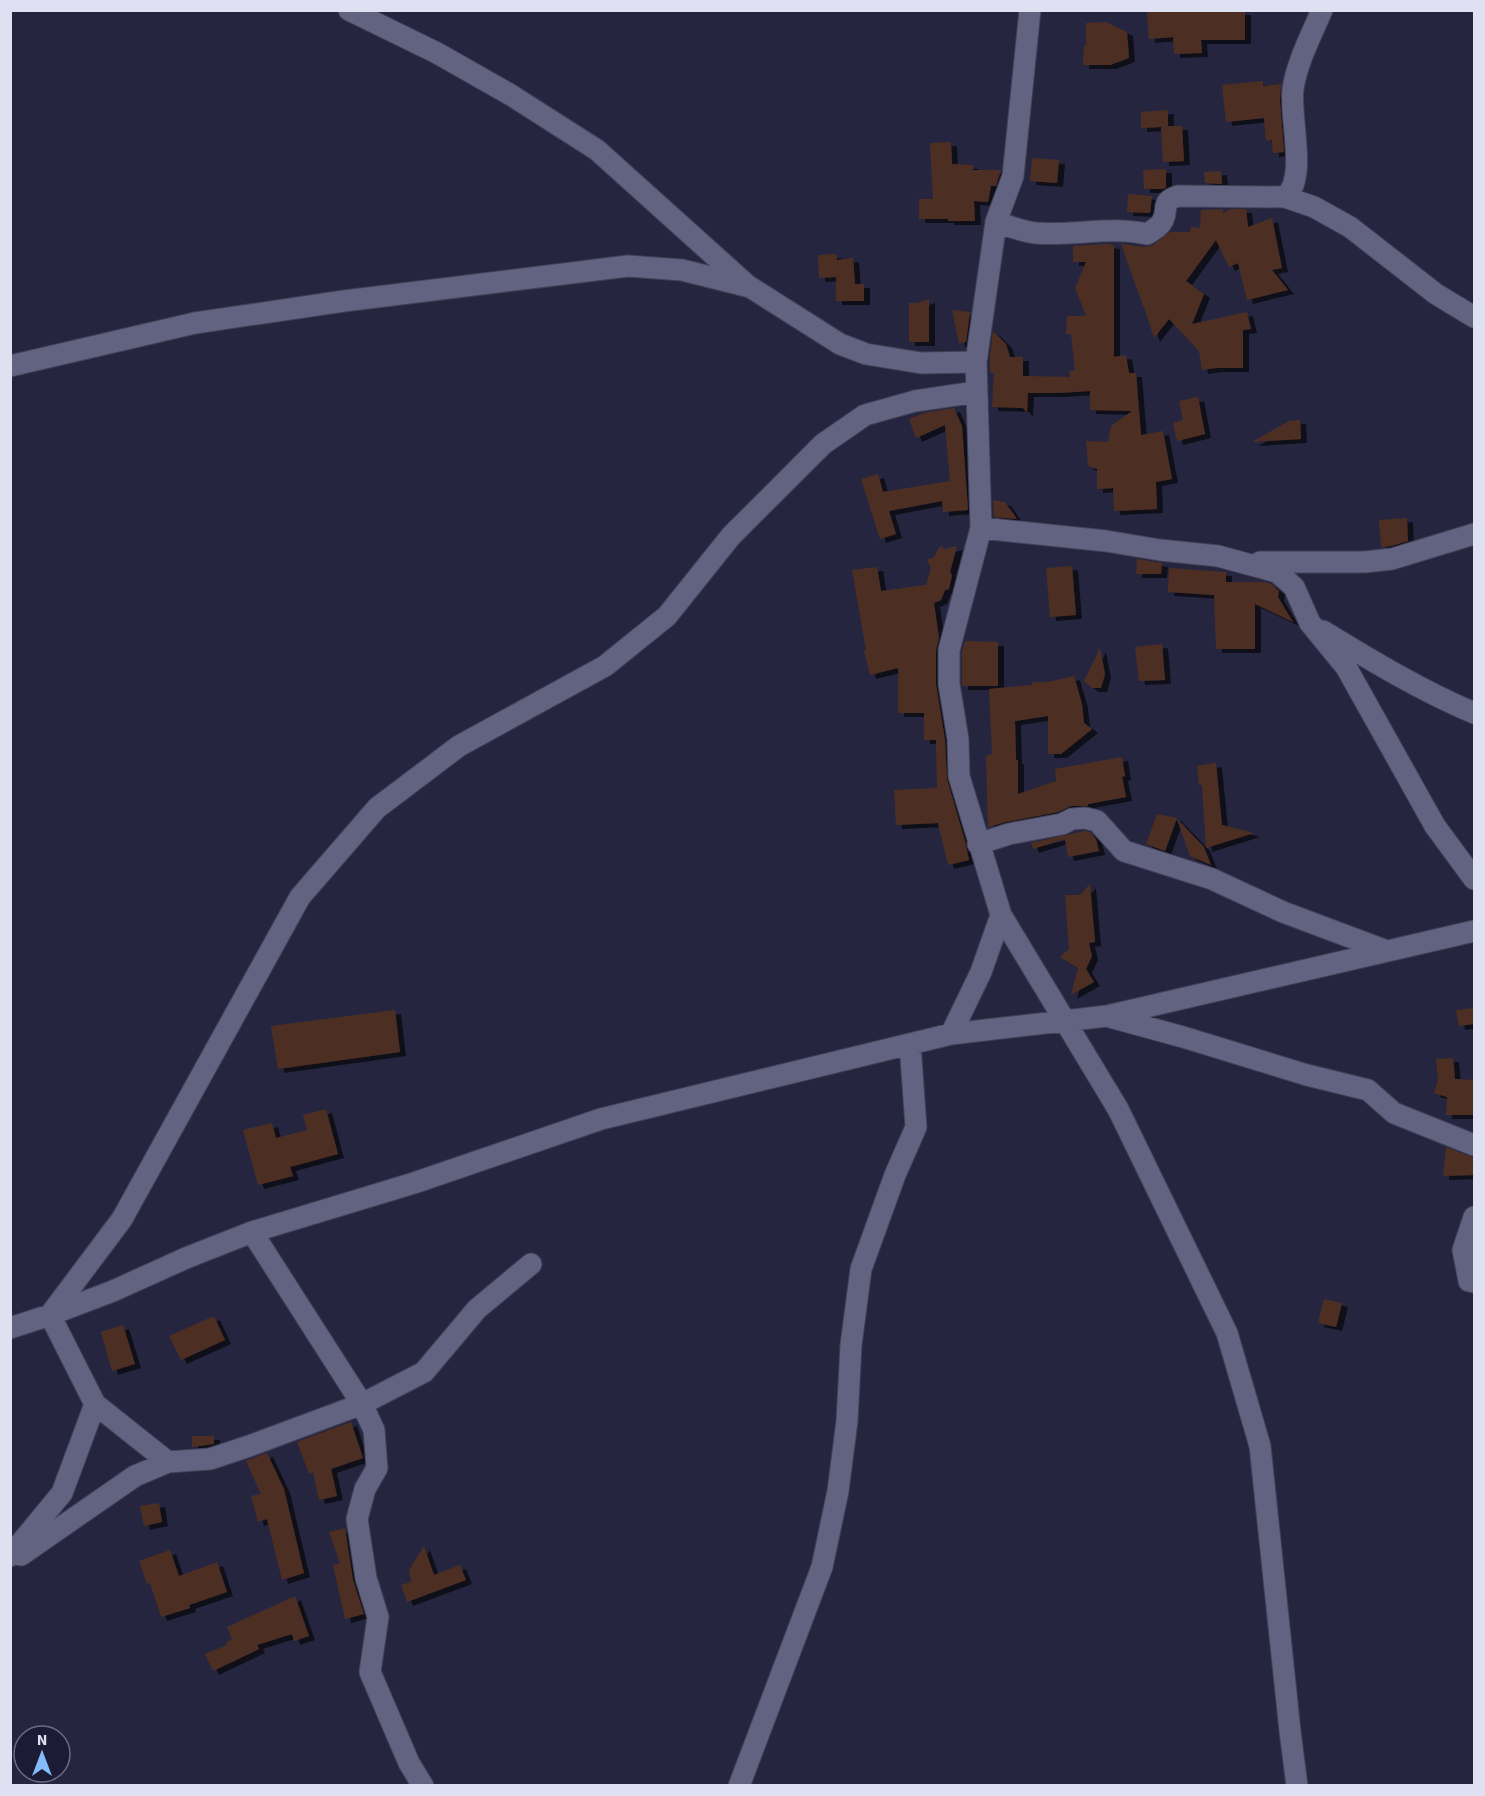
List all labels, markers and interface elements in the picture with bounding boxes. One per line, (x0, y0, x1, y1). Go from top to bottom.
north arrow (12, 1724, 72, 1784)
text: N (37, 1729, 47, 1751)

